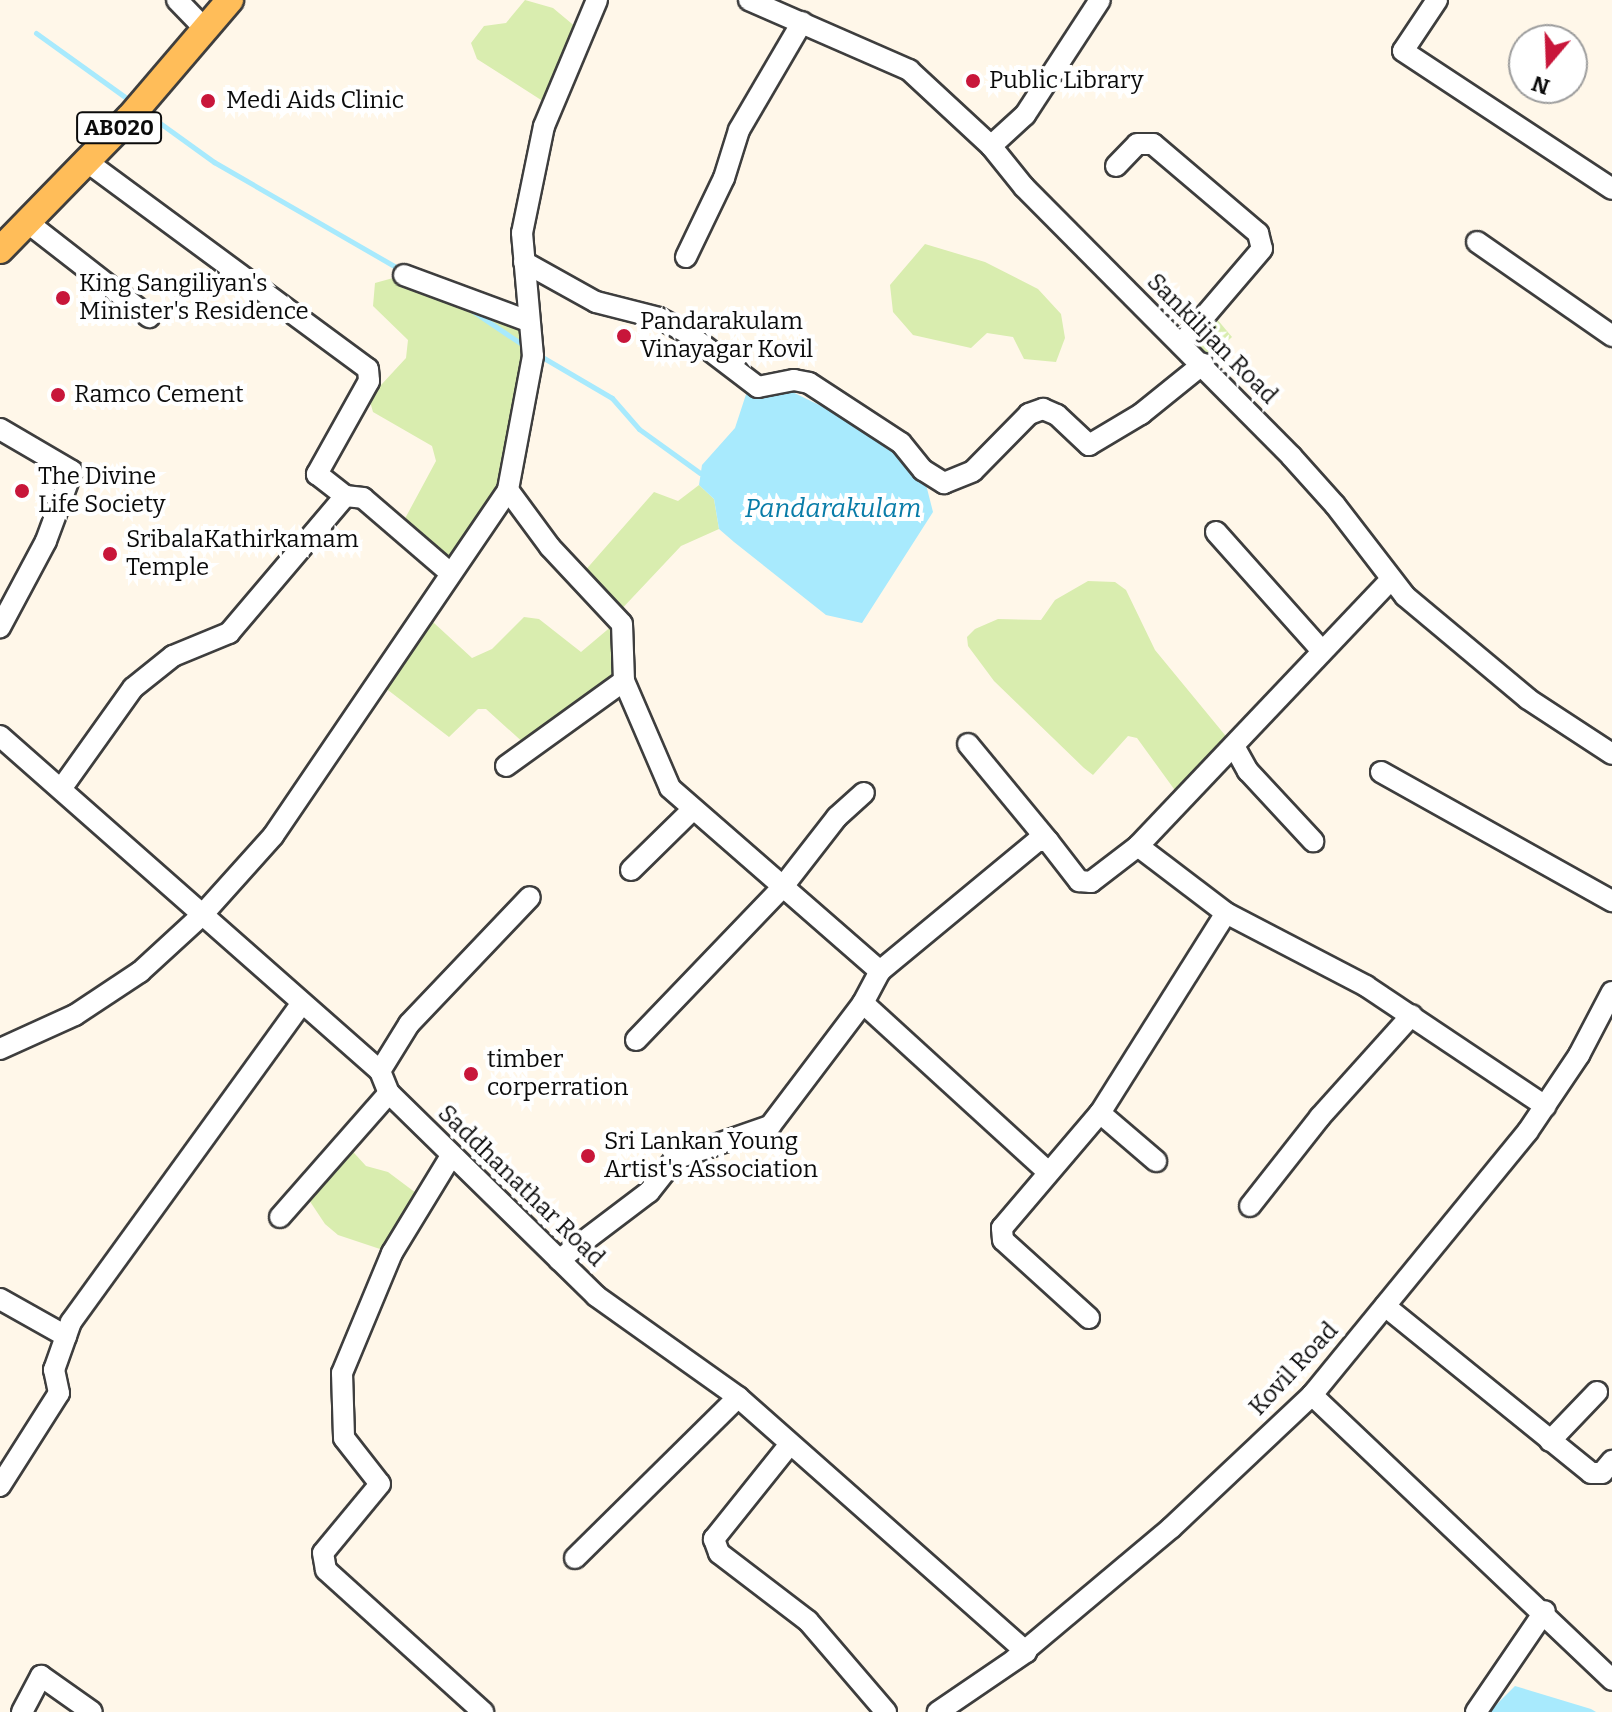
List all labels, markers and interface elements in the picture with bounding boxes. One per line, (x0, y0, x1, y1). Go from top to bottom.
north arrow (1508, 24, 1588, 104)
place label: Public Library (989, 67, 1143, 95)
text: N (1528, 70, 1553, 101)
marker: Public Library (964, 72, 982, 90)
place label: Medi Aids Clinic (226, 87, 404, 115)
marker: Medi Aids Clinic (197, 90, 219, 112)
road number: AB020 (75, 110, 163, 146)
street label: Sankilijan Road (1141, 268, 1283, 410)
place label: King Sangiliyan's Minister's Residence (79, 270, 309, 326)
marker: King Sangiliyan's Minister's Residence (54, 289, 72, 307)
place label: Pandarakulam Vinayagar Kovil (640, 308, 813, 364)
marker: Pandarakulam Vinayagar Kovil (615, 327, 633, 345)
place label: Ramco Cement (74, 381, 244, 409)
marker: Ramco Cement (49, 386, 67, 404)
place label: The Divine Life Society (38, 463, 165, 519)
marker: The Divine Life Society (13, 482, 31, 500)
water label: Pandarakulam (745, 493, 921, 525)
place label: SribalaKathirkamam Temple (126, 526, 359, 582)
marker: SribalaKathirkamam Temple (101, 545, 119, 563)
place label: timber corperration (487, 1046, 628, 1102)
marker: timber corperration (462, 1065, 480, 1083)
street label: Saddhanathar Road (432, 1099, 610, 1273)
place label: Sri Lankan Young Artist's Association (604, 1128, 818, 1184)
marker: Sri Lankan Young Artist's Association (579, 1147, 597, 1165)
street label: Kovil Road (1244, 1316, 1344, 1422)

